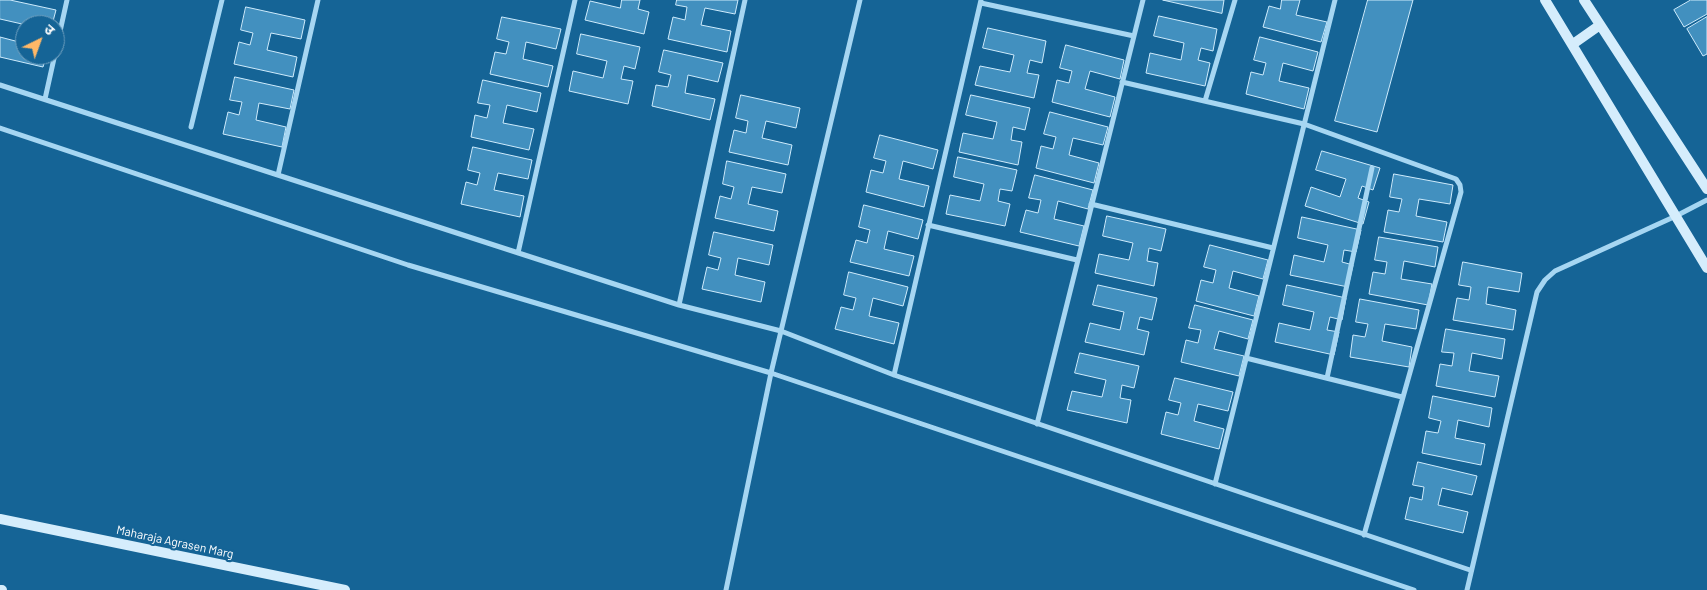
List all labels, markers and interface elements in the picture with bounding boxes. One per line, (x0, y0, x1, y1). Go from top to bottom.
north arrow (15, 15, 65, 65)
text: उ (41, 20, 58, 38)
street label: Maharaja Agrasen Marg (115, 523, 235, 561)

